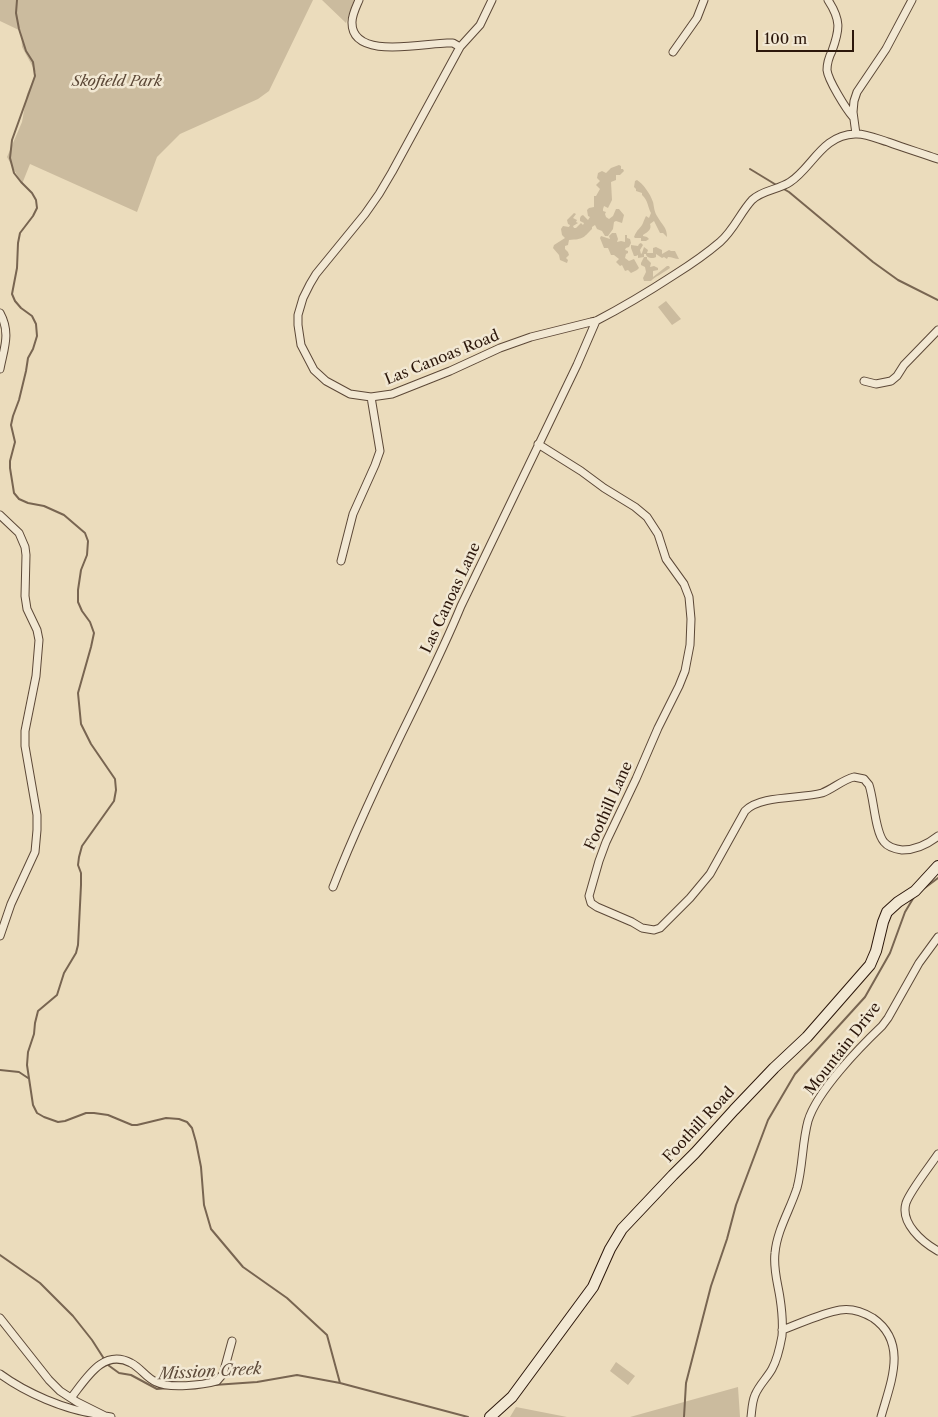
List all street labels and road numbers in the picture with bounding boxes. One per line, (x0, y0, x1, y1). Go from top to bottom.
street label: Las Canoas Road (382, 327, 502, 389)
street label: Las Canoas Lane (417, 540, 485, 656)
street label: Foothill Lane (581, 759, 637, 853)
street label: Mountain Drive (801, 999, 885, 1099)
street label: Foothill Road (659, 1083, 739, 1167)

